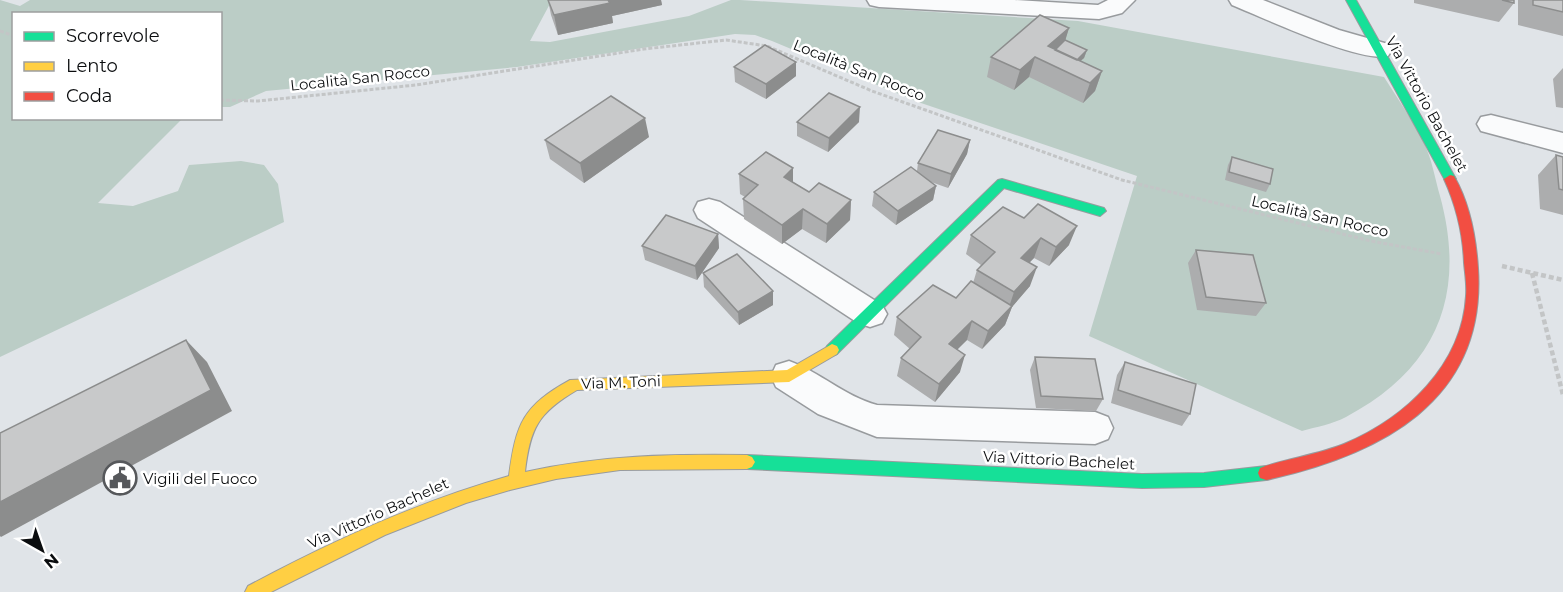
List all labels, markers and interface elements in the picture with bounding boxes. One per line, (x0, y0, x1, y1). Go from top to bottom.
legend (12, 12, 222, 120)
text: Scorrevole (66, 25, 160, 47)
street label: Via Vittorio Bachelet (1382, 33, 1472, 175)
street label: Località San Rocco (790, 35, 928, 105)
text: Lento (66, 55, 118, 77)
street label: Località San Rocco (289, 61, 431, 95)
text: Coda (66, 85, 112, 107)
street label: Località San Rocco (1249, 191, 1391, 241)
street label: Via M. Toni (581, 371, 661, 393)
street label: Via Vittorio Bachelet (982, 447, 1136, 473)
public building icon: Vigili del Fuoco (102, 460, 138, 496)
place label: Vigili del Fuoco (143, 469, 257, 488)
street label: Via Vittorio Bachelet (305, 473, 451, 553)
north arrow (12, 520, 72, 580)
text: N (40, 550, 62, 573)

